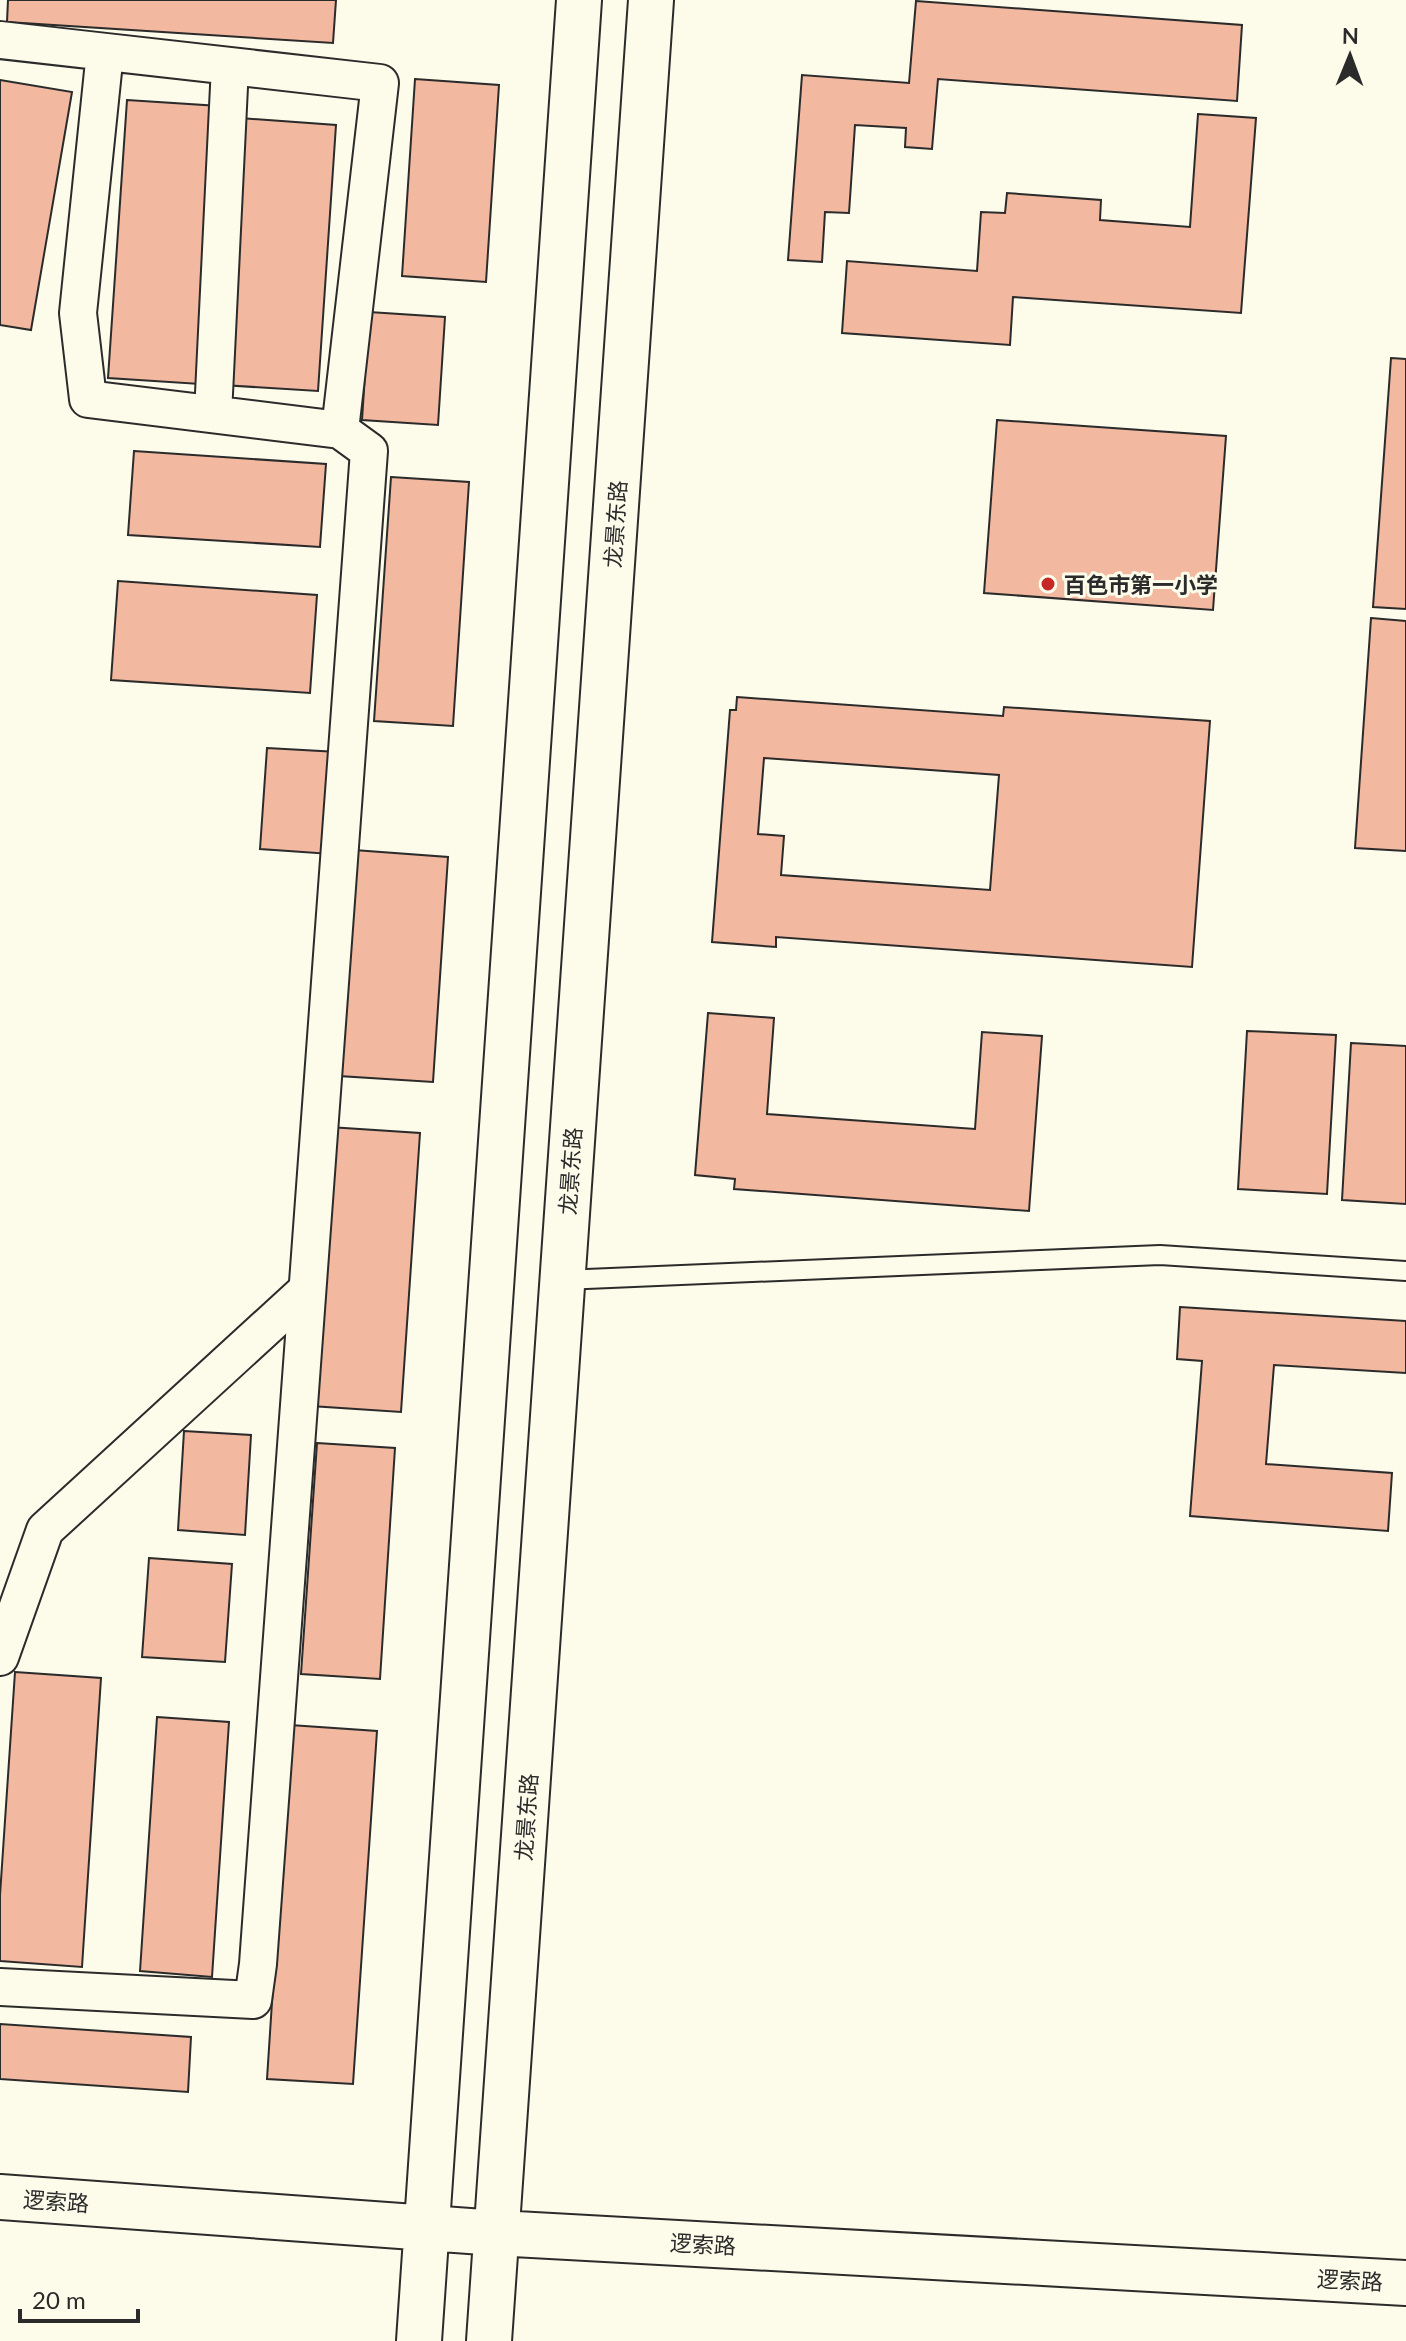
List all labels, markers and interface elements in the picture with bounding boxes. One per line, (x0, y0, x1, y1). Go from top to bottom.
north arrow (1310, 16, 1390, 96)
text: N (1342, 22, 1359, 49)
street label: 龙景东路 (598, 479, 632, 569)
place label: 百色市第一小学 (1064, 571, 1218, 598)
marker: 百色市第一小学 (1039, 575, 1057, 593)
street label: 龙景东路 (553, 1126, 587, 1216)
street label: 龙景东路 (509, 1772, 543, 1862)
street label: 逻索路 (22, 2185, 90, 2217)
street label: 逻索路 (669, 2229, 737, 2259)
street label: 逻索路 (1316, 2265, 1384, 2295)
scale bar (20, 2273, 138, 2323)
text: 20 m (32, 2285, 86, 2314)

